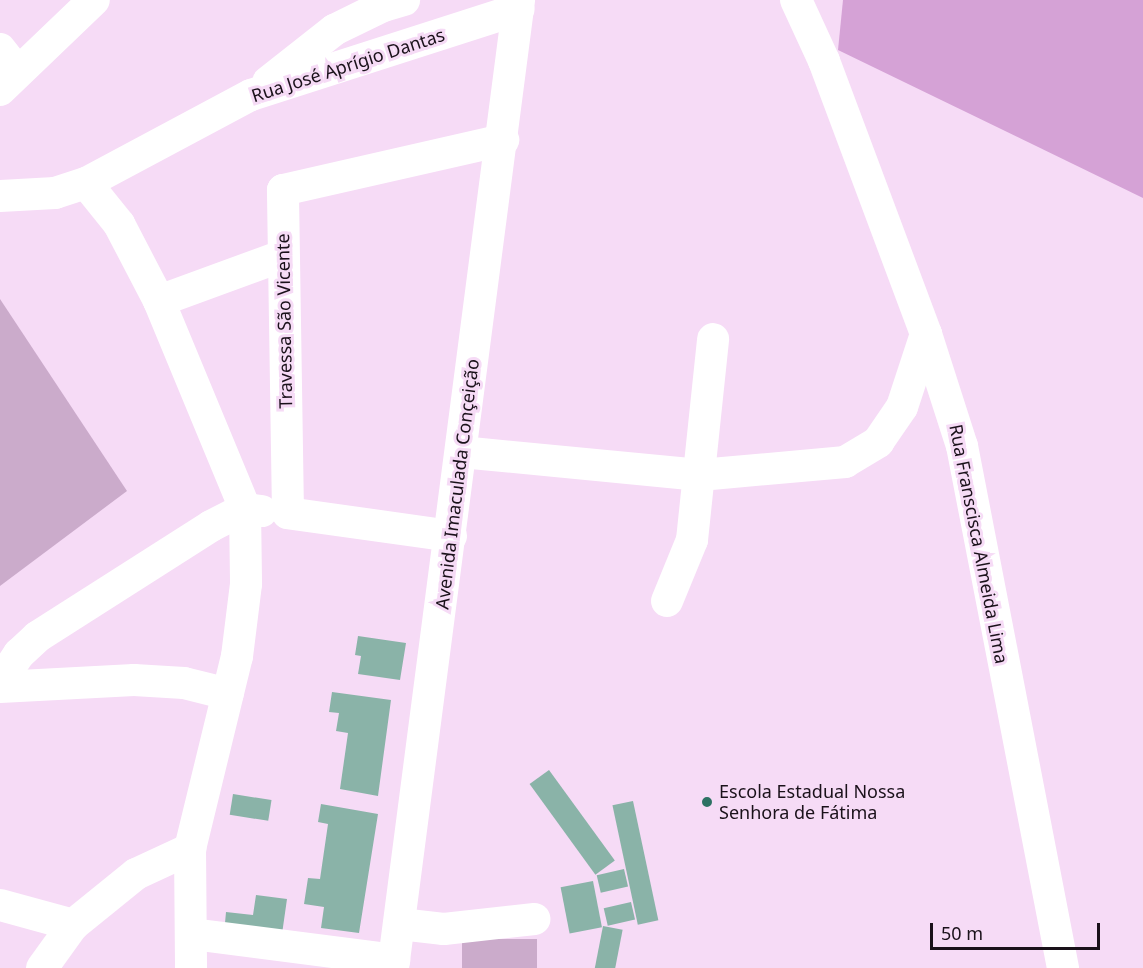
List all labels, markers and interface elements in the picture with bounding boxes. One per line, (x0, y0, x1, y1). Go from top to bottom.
street label: Rua José Aprígio Dantas (249, 24, 447, 106)
street label: Travessa São Vicente (272, 233, 296, 409)
street label: Avenida Imaculada Conçeição (431, 357, 483, 611)
street label: Rua Franscisca Almeida Lima (945, 423, 1013, 665)
place label: Escola Estadual Nossa Senhora de Fátima (719, 781, 905, 824)
marker: Escola Estadual Nossa Senhora de Fátima (700, 795, 714, 809)
scale bar (933, 911, 1102, 949)
text: 50 m (941, 921, 983, 945)

